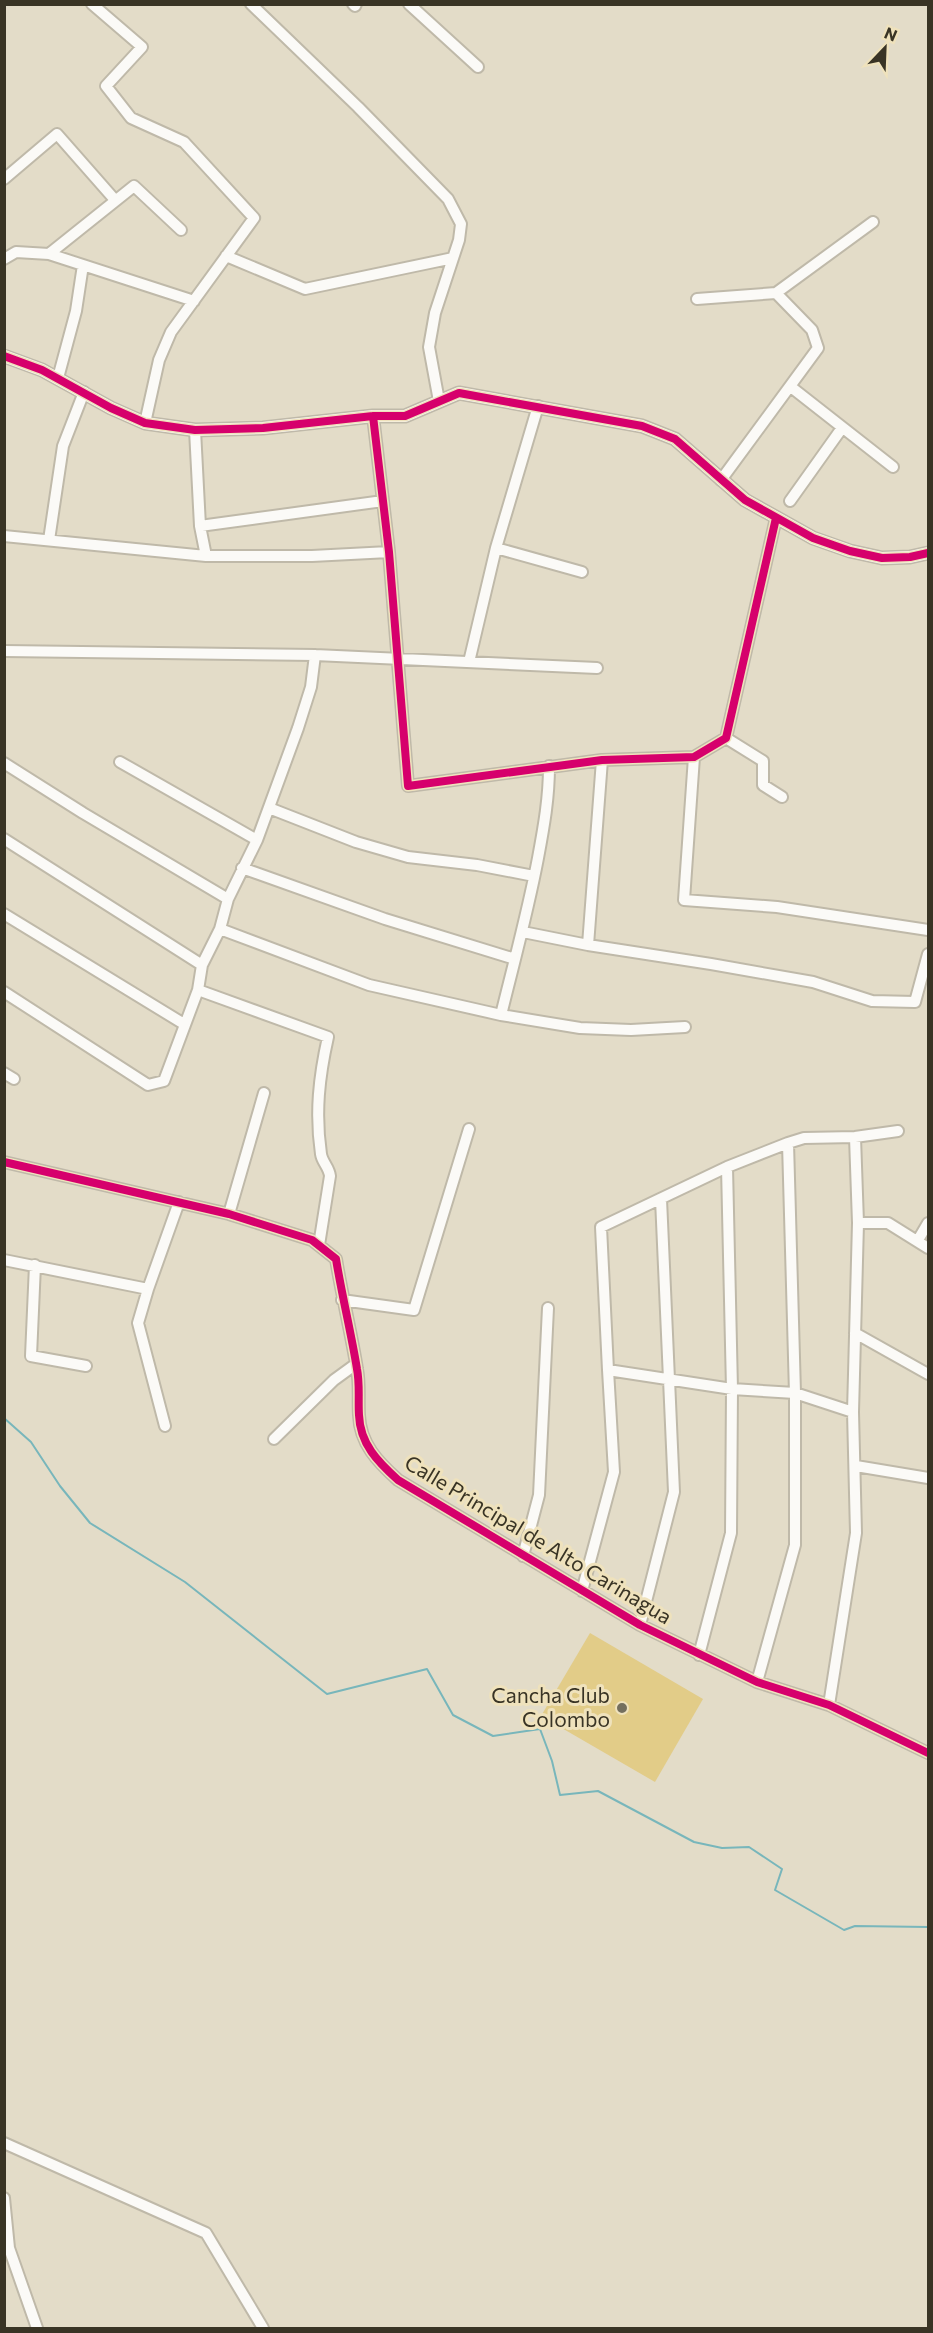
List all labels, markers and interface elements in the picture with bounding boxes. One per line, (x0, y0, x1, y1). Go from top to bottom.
north arrow (855, 18, 915, 78)
text: N (882, 23, 900, 45)
street label: Calle Principal de Alto Carinagua (401, 1449, 677, 1628)
place label: Cancha Club Colombo (491, 1682, 610, 1731)
marker: Cancha Club Colombo (615, 1701, 629, 1715)

